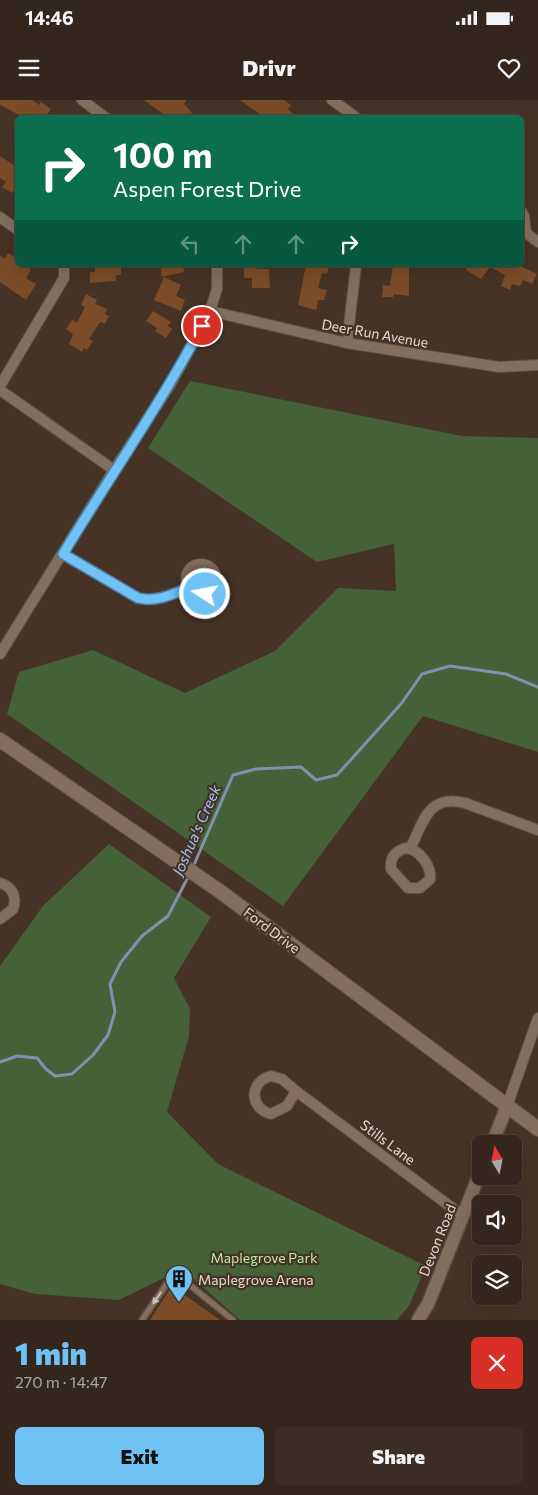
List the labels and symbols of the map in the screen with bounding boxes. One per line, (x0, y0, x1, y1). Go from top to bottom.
pin (181, 305, 223, 347)
street label: Deer Run Avenue (320, 315, 430, 351)
position arrow (178, 567, 230, 619)
water label: Joshua's Creek (167, 781, 224, 880)
street label: Ford Drive (241, 903, 303, 957)
street label: Stills Lane (357, 1116, 419, 1168)
north arrow (472, 1135, 522, 1185)
street label: Devon Road (415, 1201, 459, 1279)
park label: Maplegrove Park (210, 1249, 318, 1266)
building icon: Maplegrove Arena (164, 1264, 194, 1303)
place label: Maplegrove Arena (198, 1271, 314, 1288)
one-way arrow (152, 1291, 162, 1305)

